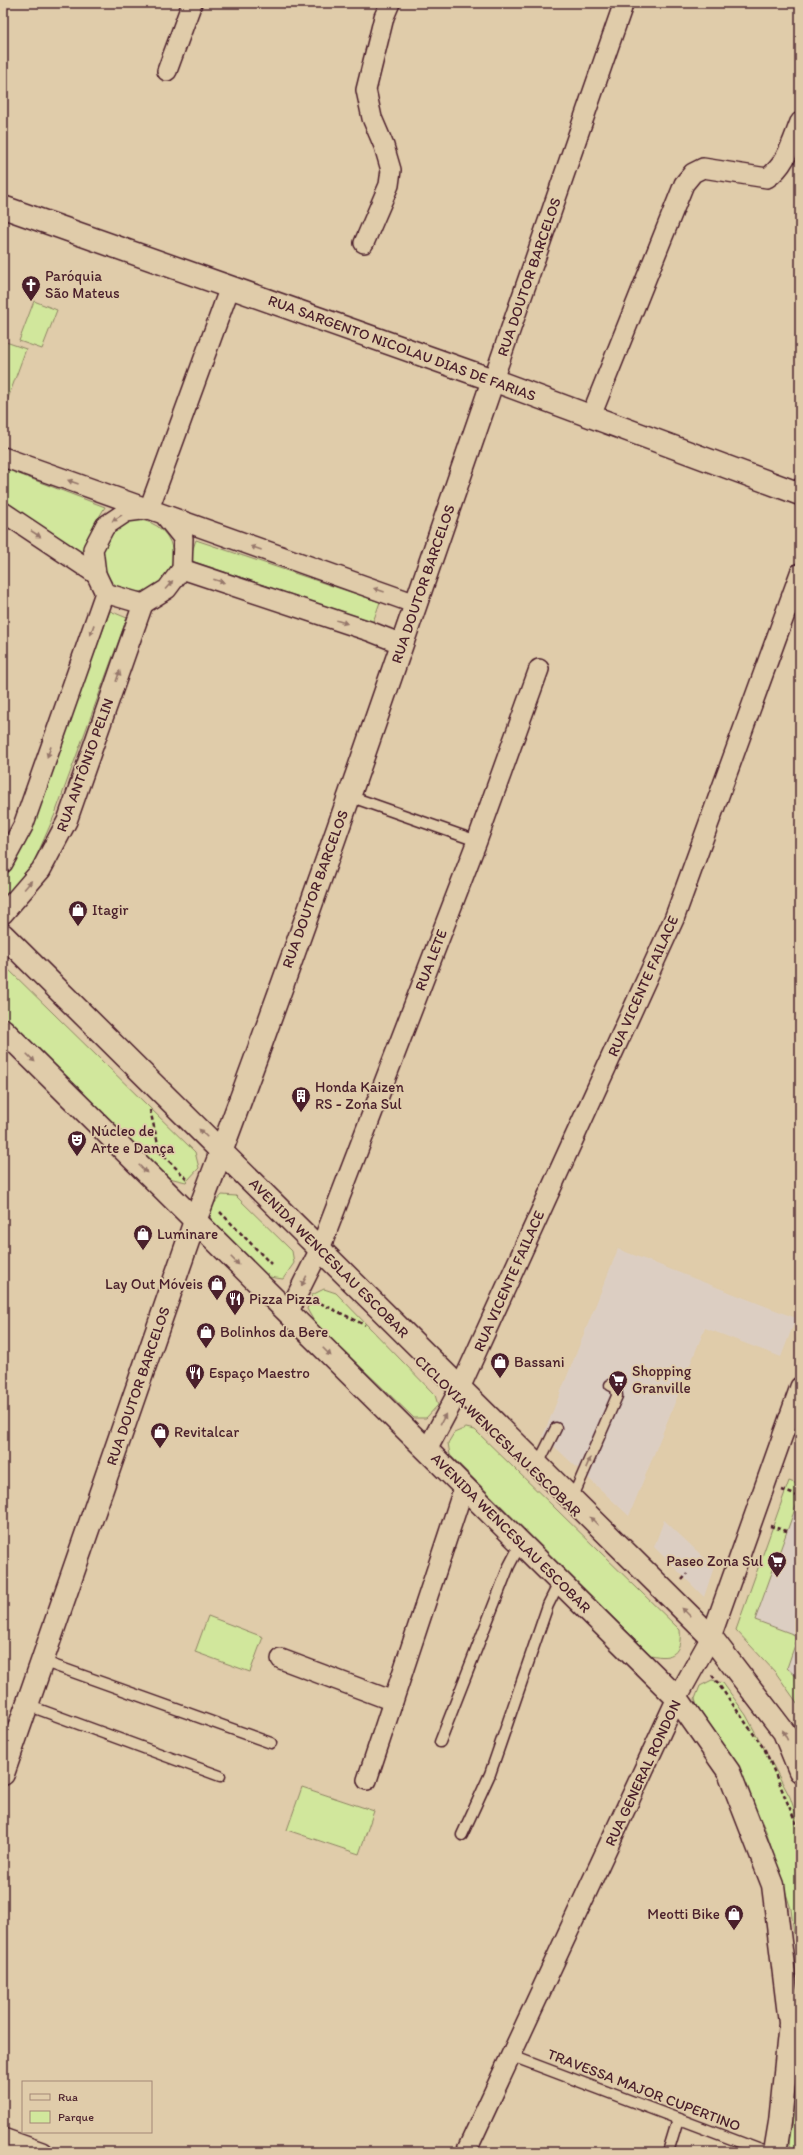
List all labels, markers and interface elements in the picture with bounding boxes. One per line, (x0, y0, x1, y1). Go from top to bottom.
street label: RUA DOUTOR BARCELOS (493, 195, 565, 359)
place label: Paróquia São Mateus (45, 267, 120, 302)
church icon: Paróquia São Mateus (20, 274, 42, 302)
street label: RUA SARGENTO NICOLAU DIAS DE FARIAS (266, 291, 538, 405)
one-way arrow (67, 479, 79, 485)
street label: RUA DOUTOR BARCELOS (387, 502, 459, 666)
one-way arrow (111, 515, 123, 522)
one-way arrow (30, 530, 41, 538)
one-way arrow (250, 544, 262, 550)
one-way arrow (213, 578, 225, 584)
one-way arrow (165, 580, 174, 590)
one-way arrow (373, 587, 385, 593)
one-way arrow (337, 619, 349, 625)
one-way arrow (89, 624, 95, 636)
one-way arrow (115, 670, 121, 682)
street label: RUA ANTÔNIO PELIN (52, 696, 118, 834)
one-way arrow (46, 747, 52, 759)
street label: RUA DOUTOR BARCELOS (278, 807, 352, 971)
one-way arrow (24, 879, 33, 890)
shop icon: Itagir (67, 899, 89, 927)
place label: Itagir (92, 901, 129, 919)
street label: RUA VICENTE FAILACE (604, 913, 682, 1059)
street label: RUA LETE (411, 927, 451, 993)
one-way arrow (26, 1053, 36, 1062)
place label: Honda Kaizen RS - Zona Sul (315, 1078, 404, 1113)
building icon: Honda Kaizen RS - Zona Sul (290, 1085, 312, 1113)
place label: Núcleo de Arte e Dança (91, 1122, 174, 1157)
one-way arrow (198, 1128, 208, 1138)
theatre icon: Núcleo de Arte e Dança (66, 1129, 88, 1157)
one-way arrow (138, 1164, 147, 1174)
street label: AVENIDA WENCESLAU ESCOBAR (245, 1174, 413, 1342)
street label: RUA VICENTE FAILACE (470, 1208, 548, 1354)
shop icon: Luminare (132, 1223, 154, 1251)
place label: Luminare (157, 1225, 218, 1243)
one-way arrow (230, 1256, 240, 1266)
shop icon: Lay Out Móveis (206, 1273, 228, 1301)
place label: Lay Out Móveis (105, 1275, 203, 1293)
one-way arrow (301, 1275, 307, 1287)
restaurant icon: Pizza Pizza (224, 1288, 246, 1316)
place label: Pizza Pizza (249, 1290, 320, 1308)
street label: RUA DOUTOR BARCELOS (102, 1304, 174, 1468)
shop icon: Bolinhos da Bere (195, 1321, 217, 1349)
place label: Bolinhos da Bere (220, 1323, 328, 1341)
one-way arrow (322, 1347, 332, 1357)
street label: CICLOVIA WENCESLAU ESCOBAR (411, 1351, 585, 1521)
shop icon: Bassani (489, 1351, 511, 1379)
place label: Bassani (514, 1353, 565, 1371)
restaurant icon: Espaço Maestro (184, 1362, 206, 1390)
place label: Shopping Granville (632, 1362, 692, 1397)
place label: Espaço Maestro (209, 1364, 310, 1382)
supermarket icon: Shopping Granville (607, 1369, 629, 1397)
one-way arrow (440, 1413, 447, 1425)
shop icon: Revitalcar (149, 1421, 171, 1449)
place label: Revitalcar (174, 1423, 239, 1441)
street label: AVENIDA WENCESLAU ESCOBAR (427, 1449, 595, 1617)
one-way arrow (585, 1458, 591, 1469)
one-way arrow (589, 1516, 599, 1526)
supermarket icon: Paseo Zona Sul (766, 1550, 788, 1578)
place label: Paseo Zona Sul (666, 1552, 764, 1570)
one-way arrow (681, 1607, 691, 1617)
street label: RUA GENERAL RONDON (601, 1697, 685, 1849)
one-way arrow (782, 1729, 788, 1741)
shop icon: Meotti Bike (723, 1903, 745, 1931)
place label: Meotti Bike (647, 1905, 720, 1923)
street label: TRAVESSA MAJOR CUPERTINO (545, 2045, 743, 2135)
legend (22, 2081, 152, 2133)
text: Rua (58, 2090, 78, 2104)
text: Parque (58, 2110, 94, 2124)

